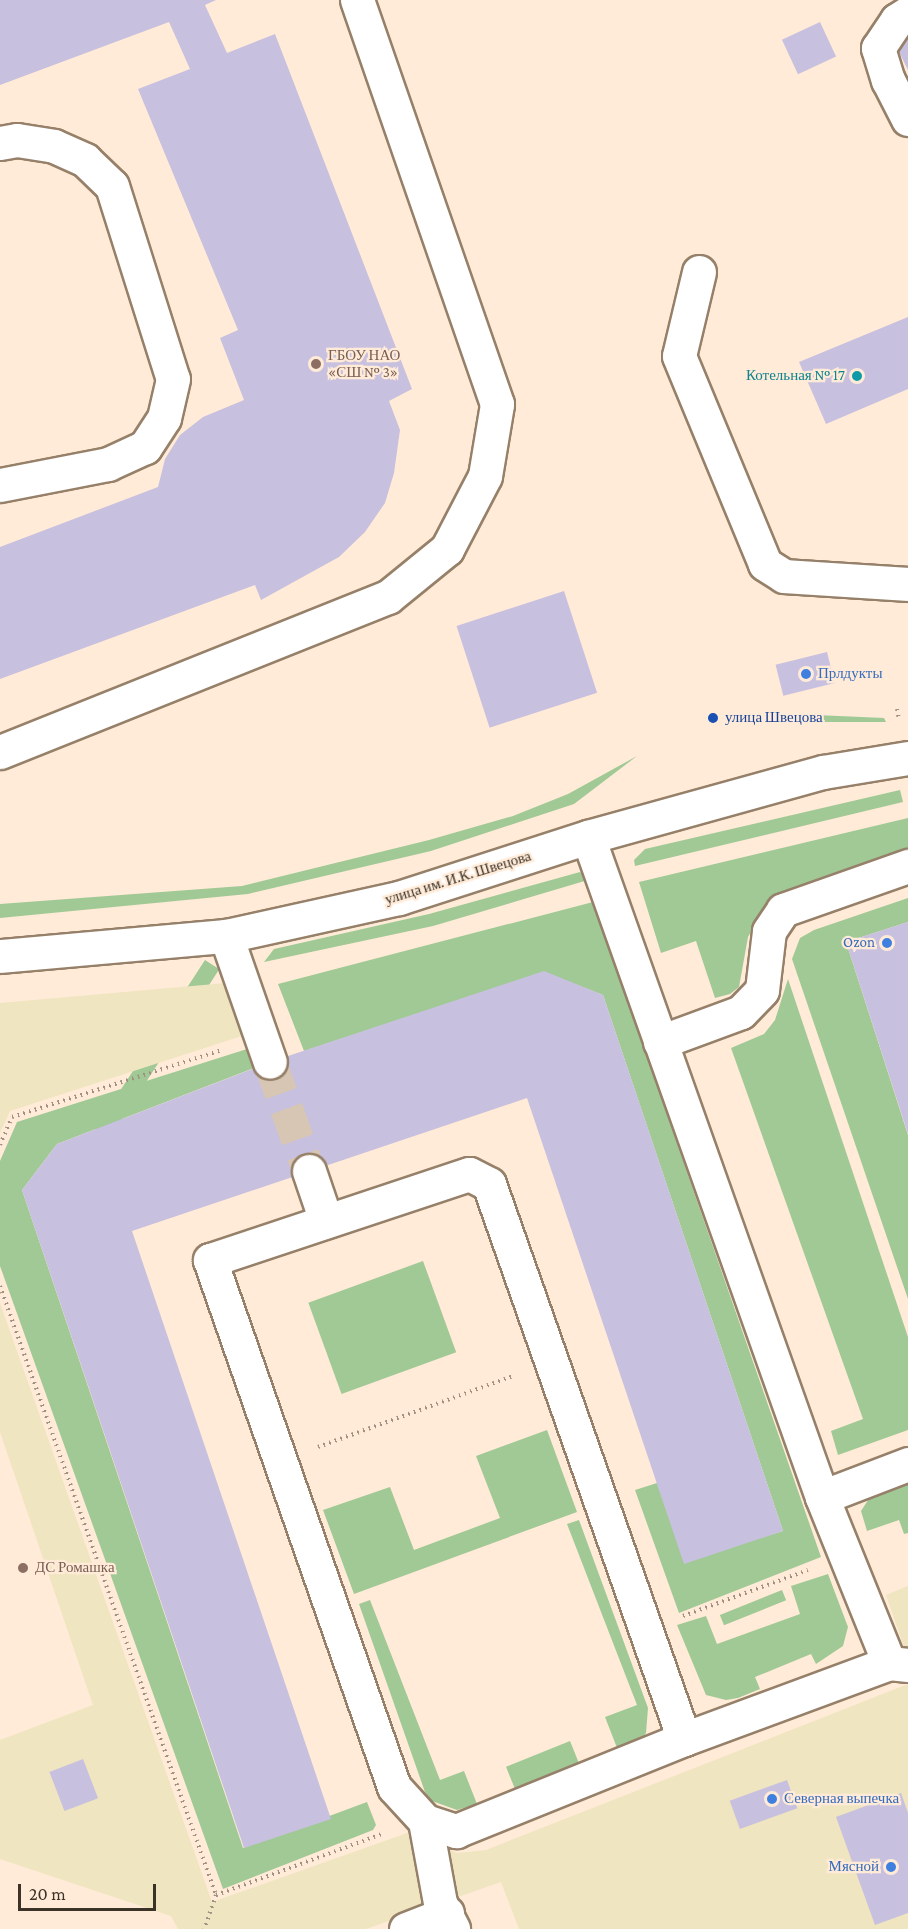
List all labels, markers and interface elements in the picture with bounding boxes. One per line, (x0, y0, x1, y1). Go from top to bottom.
place label: ГБОУ НАО «СШ № 3» (328, 346, 400, 381)
marker: ГБОУ НАО «СШ № 3» (309, 357, 323, 371)
place label: Котельная № 17 (746, 367, 845, 385)
marker: Котельная № 17 (850, 369, 864, 383)
place label: Прлдукты (818, 665, 882, 683)
marker: Прлдукты (799, 667, 813, 681)
place label: улица Швецова (725, 709, 823, 727)
marker: улица Швецова (706, 711, 720, 725)
street label: улица им. И.К. Швецова (383, 847, 533, 909)
place label: Ozon (843, 934, 875, 952)
marker: Ozon (880, 936, 894, 950)
place label: ДС Ромашка (35, 1559, 115, 1577)
marker: ДС Ромашка (16, 1561, 30, 1575)
place label: Северная выпечка (784, 1790, 899, 1808)
marker: Северная выпечка (765, 1792, 779, 1806)
place label: Мясной (829, 1858, 879, 1876)
marker: Мясной (884, 1860, 898, 1874)
scale bar (21, 1872, 159, 1910)
text: 20 m (29, 1884, 66, 1904)

